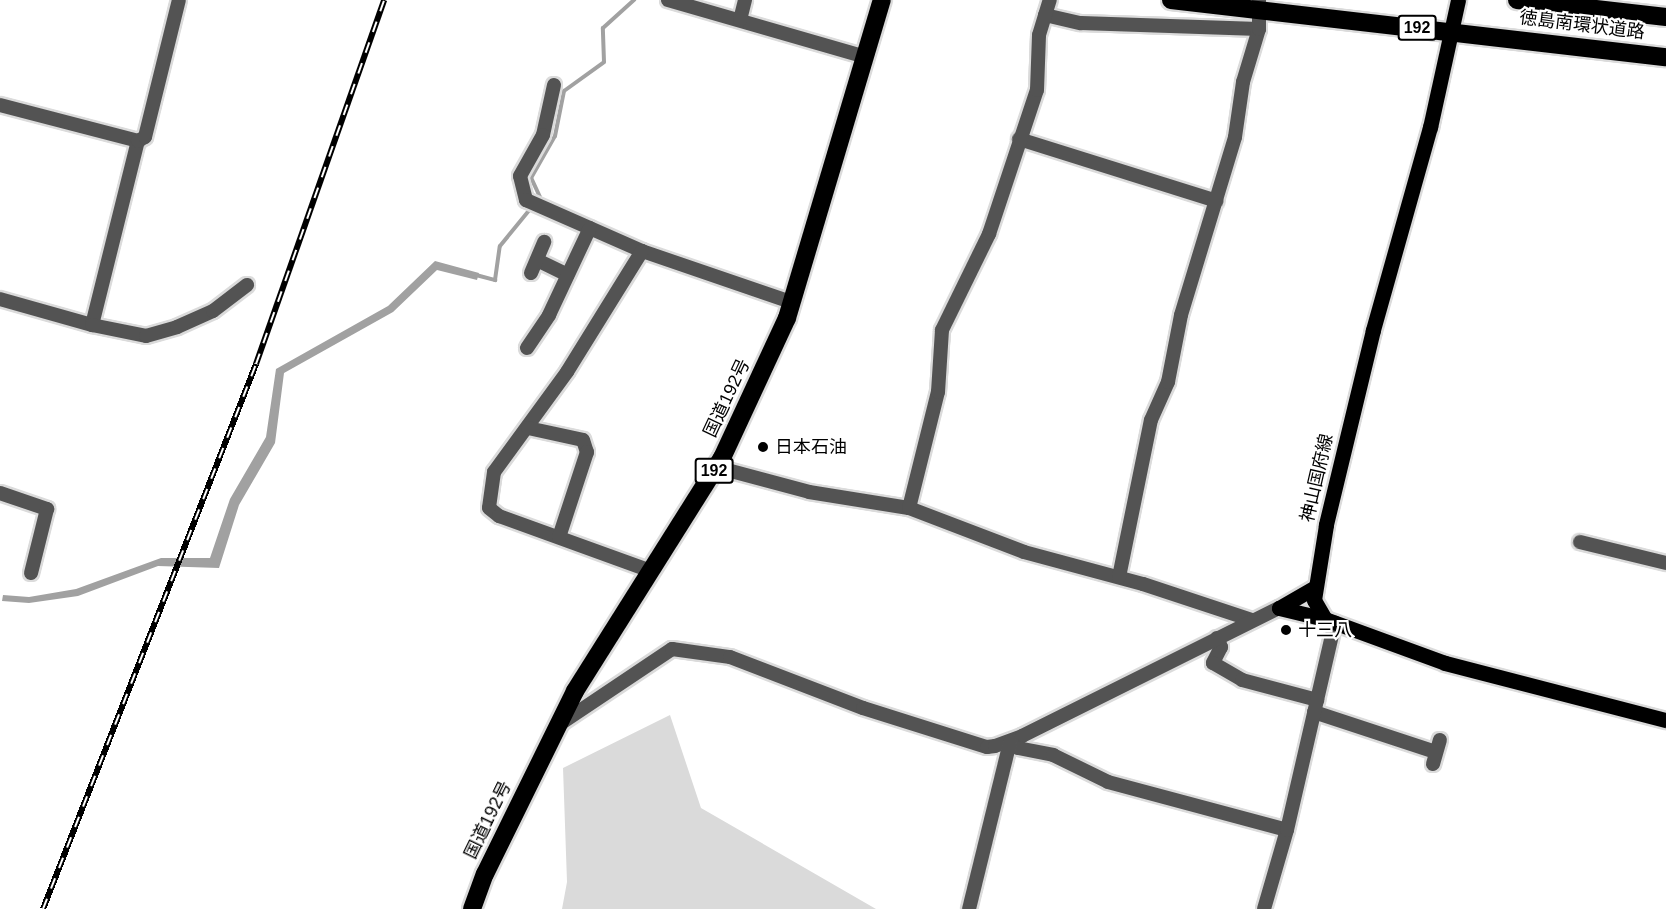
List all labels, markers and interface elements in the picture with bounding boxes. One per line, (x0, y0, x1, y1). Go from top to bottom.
street label: 徳島南環状道路 (1518, 7, 1646, 43)
road number: 192 (1398, 15, 1436, 41)
street label: 国道192号 (699, 355, 755, 441)
street label: 神山国府線 (1296, 432, 1338, 524)
place label: 日本石油 (775, 436, 847, 458)
marker: 日本石油 (756, 440, 770, 454)
road number: 192 (694, 458, 734, 484)
place label: 十三八 (1298, 619, 1352, 641)
marker: 十三八 (1279, 623, 1293, 637)
street label: 国道192号 (460, 778, 516, 862)

